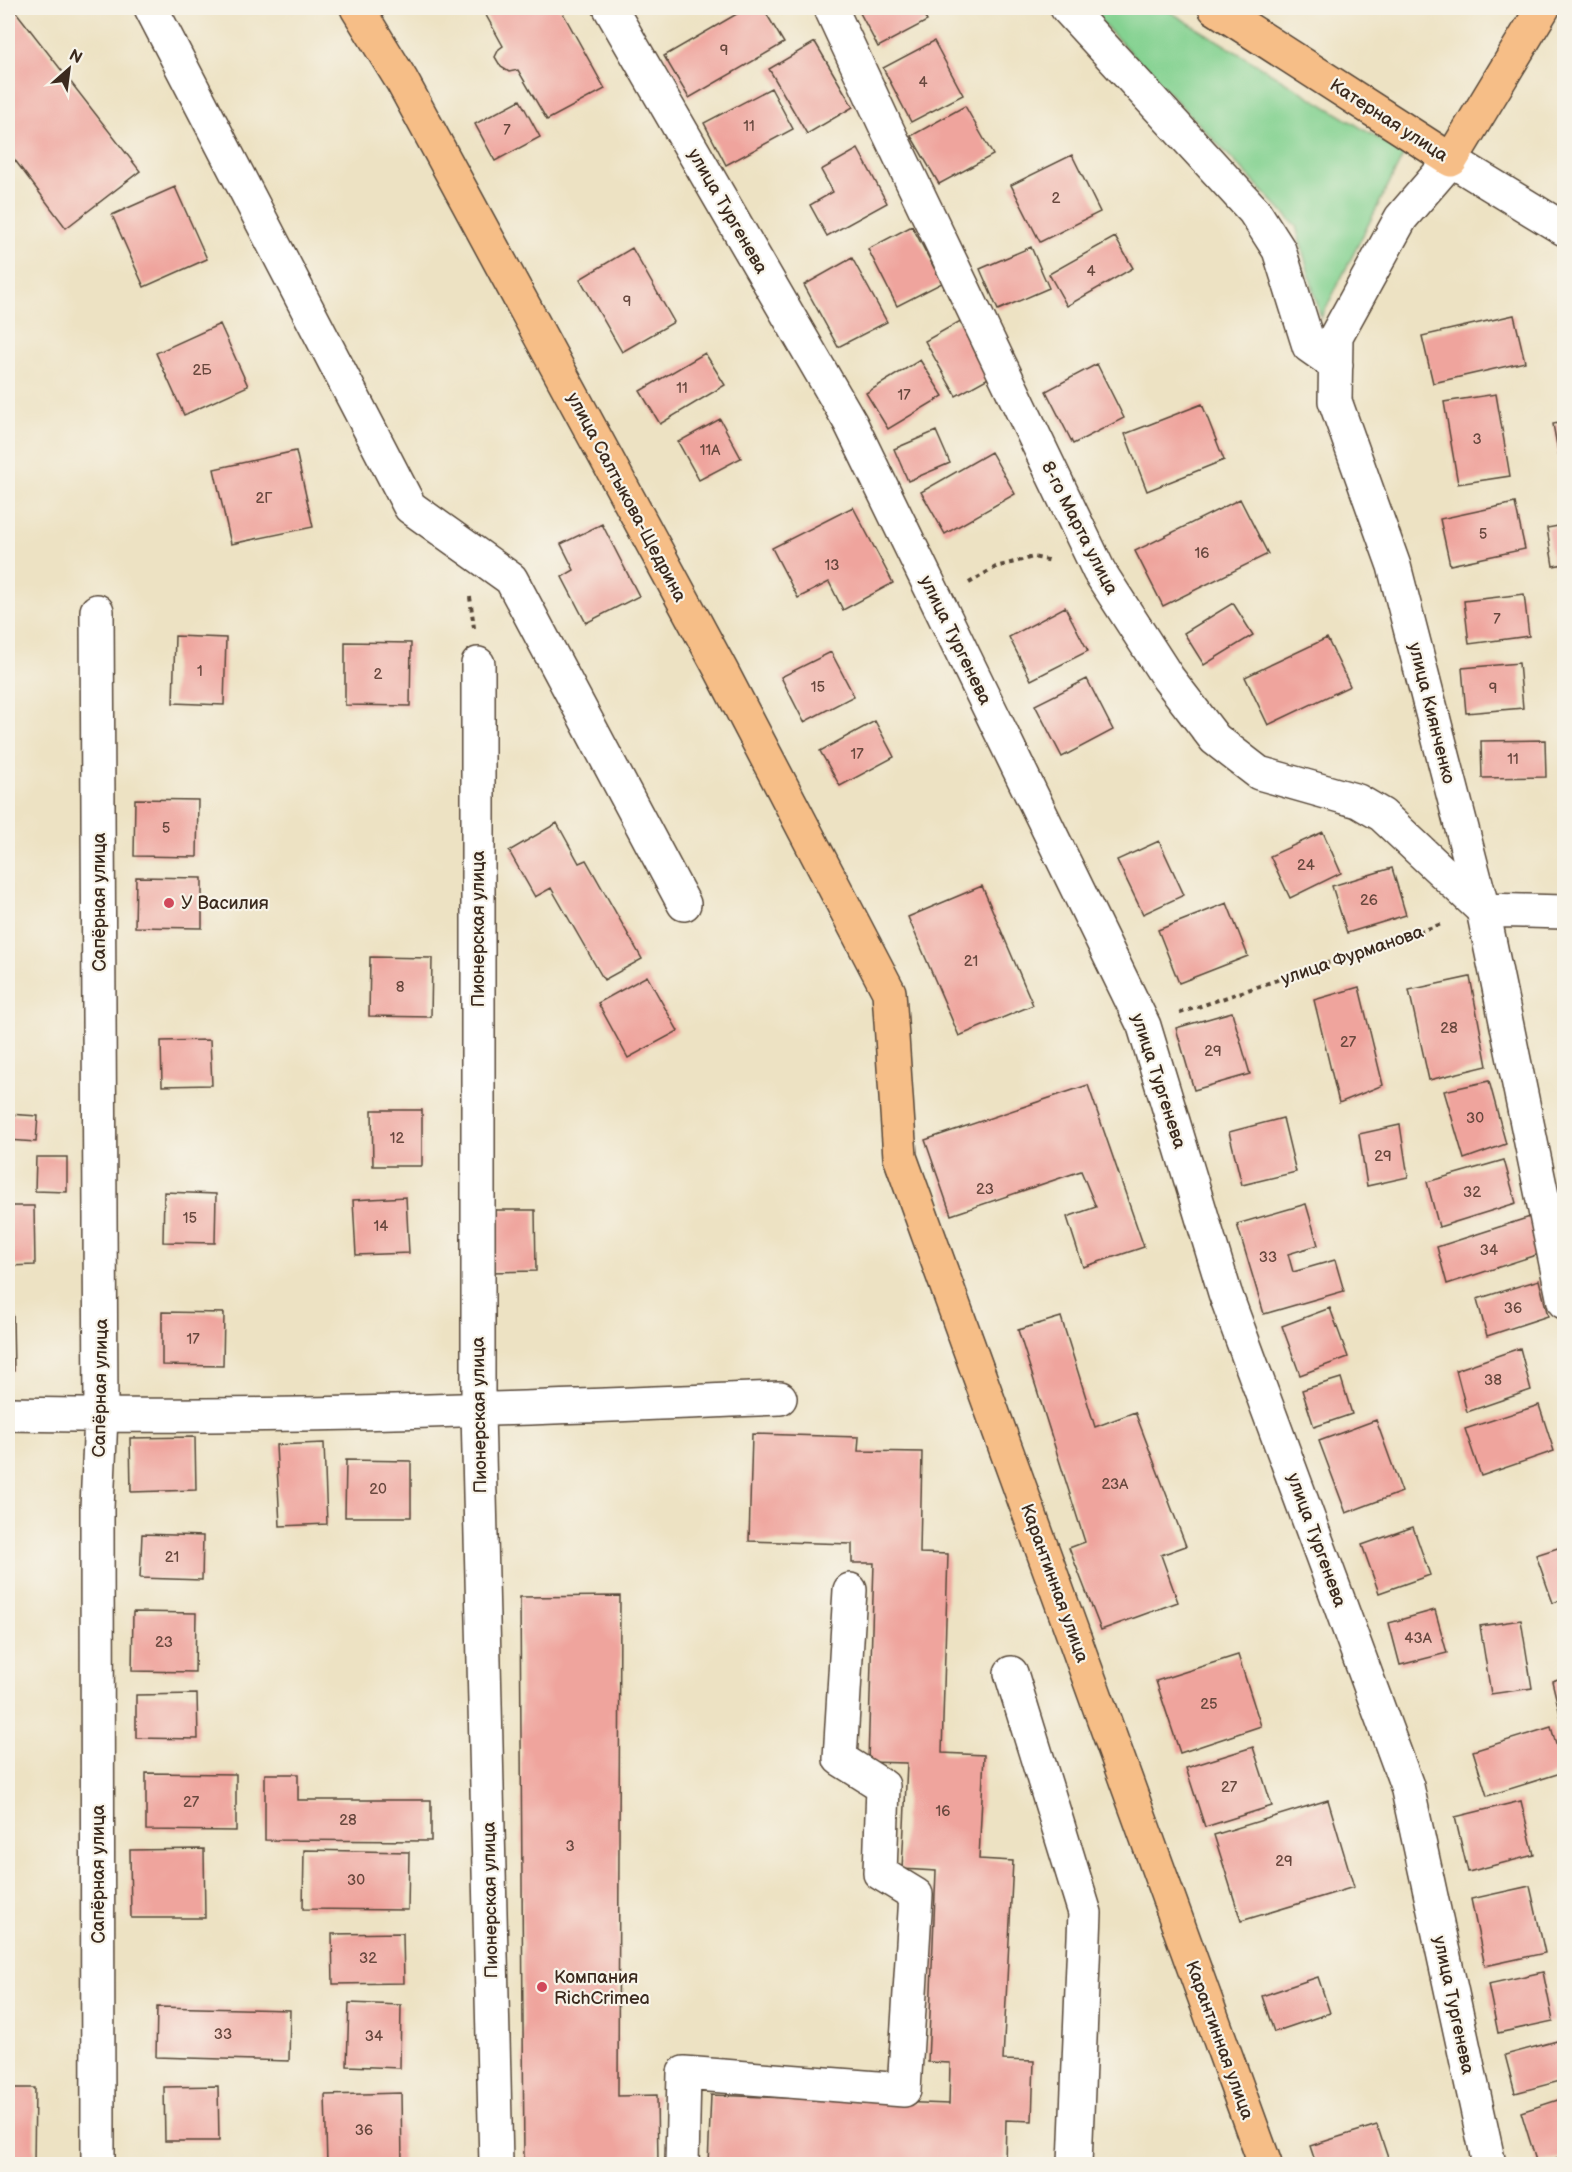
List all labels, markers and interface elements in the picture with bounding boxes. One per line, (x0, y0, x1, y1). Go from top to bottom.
north arrow (39, 39, 99, 99)
house number: 9 (720, 41, 728, 60)
text: N (66, 46, 85, 68)
house number: 4 (918, 73, 928, 92)
street label: Катерная улица (1326, 75, 1452, 167)
house number: 11 (743, 117, 755, 136)
house number: 7 (503, 121, 511, 140)
street label: улица Тургенева (683, 145, 772, 278)
house number: 2 (1052, 189, 1061, 208)
house number: 4 (1086, 262, 1096, 281)
house number: 9 (623, 292, 631, 311)
house number: 2Б (192, 361, 212, 380)
house number: 11 (676, 379, 688, 398)
house number: 17 (897, 386, 911, 405)
street label: улица Салтыкова-Щедрина (562, 389, 691, 606)
house number: 3 (1472, 430, 1482, 449)
house number: 11А (700, 441, 721, 460)
street label: 8-го Марта улица (1037, 458, 1122, 599)
house number: 2Г (255, 489, 273, 508)
house number: 5 (1479, 525, 1487, 544)
house number: 16 (1195, 544, 1209, 563)
house number: 13 (824, 556, 840, 575)
street label: улица Тургенева (915, 572, 996, 708)
house number: 7 (1493, 610, 1501, 629)
street label: улица Киянченко (1404, 640, 1459, 786)
house number: 1 (197, 662, 203, 681)
house number: 2 (374, 665, 383, 684)
house number: 15 (811, 678, 825, 697)
house number: 9 (1489, 679, 1497, 698)
house number: 17 (850, 745, 864, 764)
house number: 11 (1507, 750, 1519, 769)
house number: 5 (162, 819, 170, 838)
street label: Сапёрная улица (89, 832, 110, 971)
street label: Пионерская улица (468, 850, 489, 1007)
house number: 24 (1297, 856, 1315, 875)
house number: 26 (1360, 891, 1378, 910)
place label: У Василия (181, 893, 269, 914)
marker: У Василия (162, 896, 176, 910)
street label: улица Фурманова (1278, 921, 1426, 990)
house number: 21 (964, 952, 978, 971)
house number: 8 (396, 978, 405, 997)
street label: улица Тургенева (1127, 1011, 1190, 1152)
house number: 28 (1440, 1019, 1458, 1038)
house number: 27 (1340, 1033, 1357, 1052)
house number: 29 (1204, 1042, 1222, 1061)
house number: 30 (1466, 1109, 1484, 1128)
house number: 12 (390, 1129, 404, 1148)
house number: 29 (1374, 1147, 1392, 1166)
house number: 23 (976, 1180, 994, 1199)
house number: 32 (1463, 1183, 1481, 1202)
house number: 15 (183, 1209, 197, 1228)
house number: 14 (374, 1217, 388, 1236)
house number: 34 (1480, 1241, 1498, 1260)
house number: 33 (1259, 1248, 1277, 1267)
house number: 36 (1504, 1299, 1522, 1318)
street label: Сапёрная улица (89, 1318, 112, 1458)
house number: 17 (186, 1330, 200, 1349)
street label: Пионерская улица (468, 1336, 491, 1494)
house number: 38 (1484, 1371, 1502, 1390)
street label: улица Тургенева (1283, 1470, 1351, 1610)
house number: 23А (1102, 1475, 1129, 1494)
house number: 20 (369, 1480, 387, 1499)
street label: Карантинная улица (1016, 1501, 1093, 1666)
house number: 21 (165, 1548, 179, 1567)
house number: 43А (1404, 1629, 1433, 1648)
house number: 23 (155, 1633, 173, 1652)
house number: 25 (1200, 1695, 1218, 1714)
house number: 27 (1221, 1778, 1238, 1797)
house number: 27 (183, 1793, 200, 1812)
house number: 16 (936, 1802, 950, 1821)
street label: Сапёрная улица (88, 1804, 109, 1943)
house number: 28 (339, 1811, 357, 1830)
street label: Пионерская улица (479, 1821, 502, 1979)
house number: 3 (565, 1837, 575, 1856)
house number: 29 (1275, 1852, 1293, 1871)
house number: 30 (347, 1871, 365, 1890)
street label: улица Тургенева (1429, 1934, 1479, 2077)
house number: 32 (359, 1949, 377, 1968)
street label: Карантинная улица (1181, 1958, 1258, 2123)
place label: Компания RichCrimea (554, 1967, 650, 2009)
marker: Компания RichCrimea (535, 1980, 549, 1994)
house number: 33 (214, 2025, 232, 2044)
house number: 34 (365, 2027, 383, 2046)
house number: 36 (355, 2121, 373, 2140)

